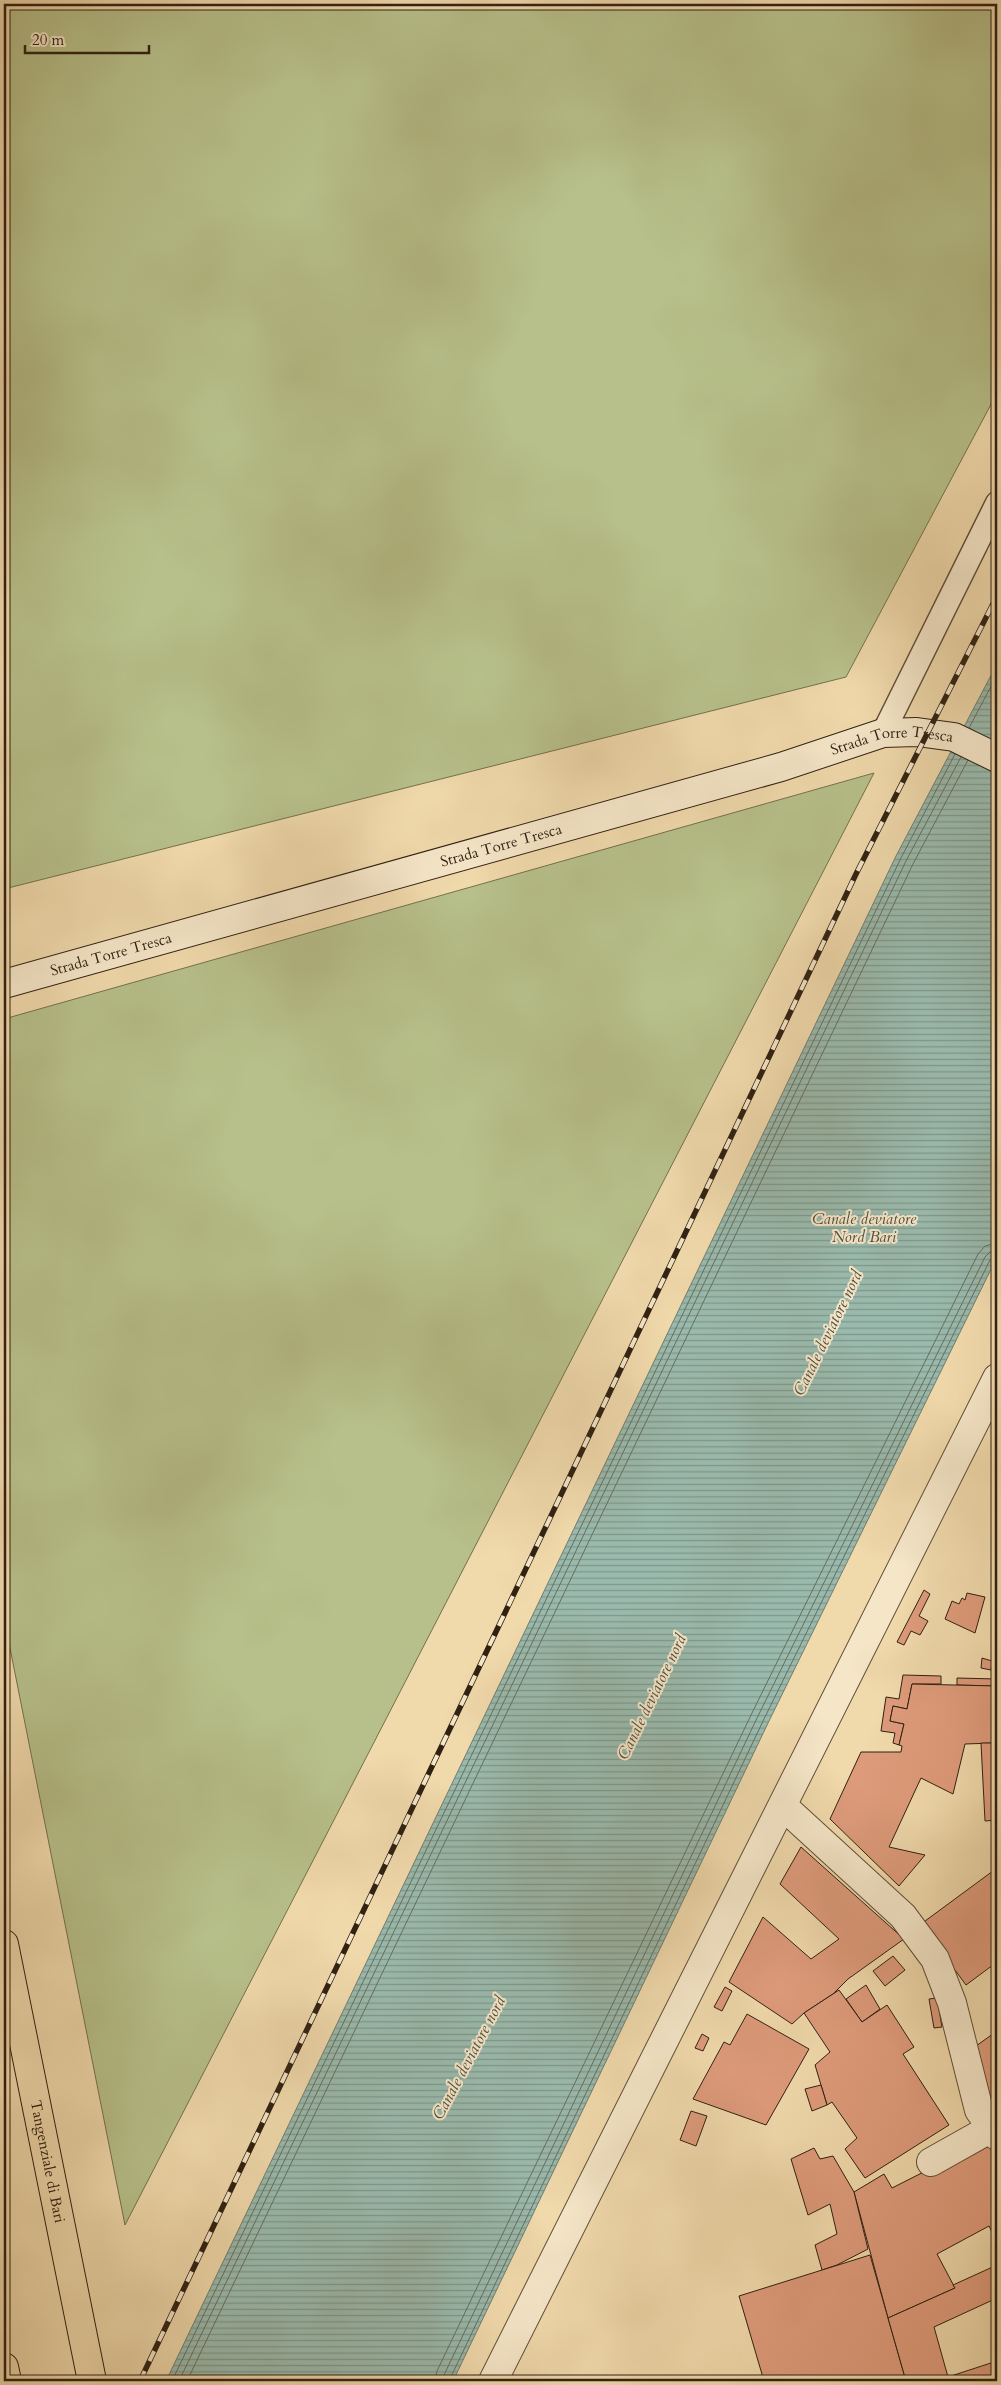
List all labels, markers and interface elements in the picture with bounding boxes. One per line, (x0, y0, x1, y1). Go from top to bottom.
scale bar (25, 22, 149, 54)
text: 20 m (32, 30, 64, 50)
street label: Strada Torre Tresca (828, 721, 955, 760)
street label: Strada Torre Tresca (438, 819, 565, 872)
street label: Strada Torre Tresca (48, 928, 174, 981)
water label: Canale deviatore Nord Bari (812, 1208, 917, 1248)
water label: Canale deviatore nord (788, 1266, 868, 1399)
water label: Canale deviatore nord (612, 1630, 692, 1763)
water label: Canale deviatore nord (427, 1991, 511, 2124)
street label: Tangenziale di Bari (26, 2099, 70, 2225)

